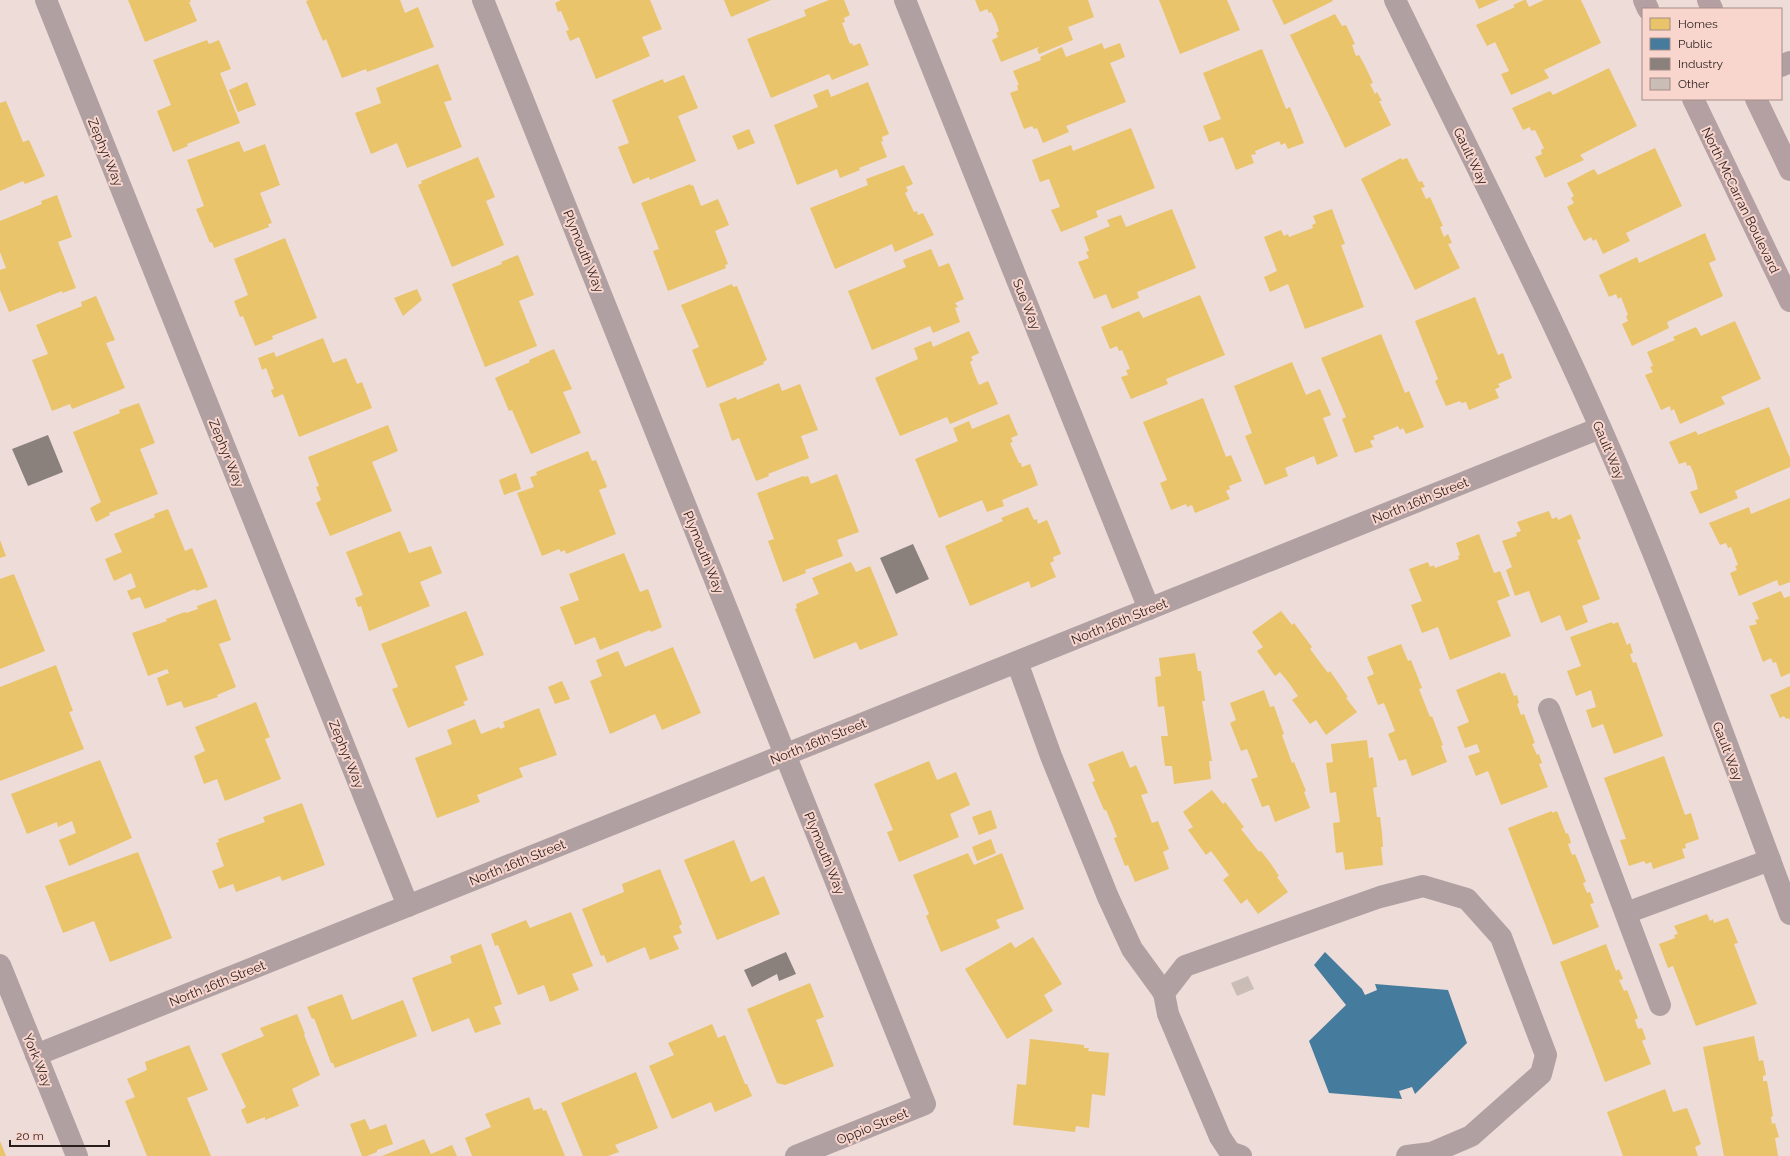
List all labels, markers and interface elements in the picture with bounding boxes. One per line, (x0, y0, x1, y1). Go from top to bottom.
legend (1642, 8, 1782, 100)
text: Homes (1678, 17, 1718, 31)
text: Public (1678, 37, 1713, 51)
text: Industry (1678, 57, 1724, 71)
text: Other (1678, 77, 1710, 91)
street label: Zephyr Way (85, 116, 126, 188)
street label: Gault Way (1450, 125, 1491, 187)
street label: North McCarran Boulevard (1699, 125, 1782, 276)
street label: Plymouth Way (560, 208, 607, 295)
street label: Sue Way (1010, 277, 1043, 332)
street label: Zephyr Way (206, 417, 247, 489)
street label: Gault Way (1590, 419, 1628, 482)
street label: North 16th Street (1370, 474, 1471, 527)
street label: Plymouth Way (680, 509, 727, 596)
street label: North 16th Street (1069, 595, 1170, 648)
street label: North 16th Street (768, 715, 869, 768)
street label: Zephyr Way (326, 718, 367, 790)
street label: Gault Way (1709, 720, 1746, 783)
street label: Plymouth Way (801, 810, 848, 897)
street label: North 16th Street (467, 836, 568, 889)
street label: North 16th Street (167, 957, 268, 1010)
street label: York Way (20, 1031, 55, 1089)
street label: Oppio Street (834, 1105, 911, 1148)
scale bar (10, 1122, 109, 1148)
text: 20 m (16, 1129, 44, 1143)

